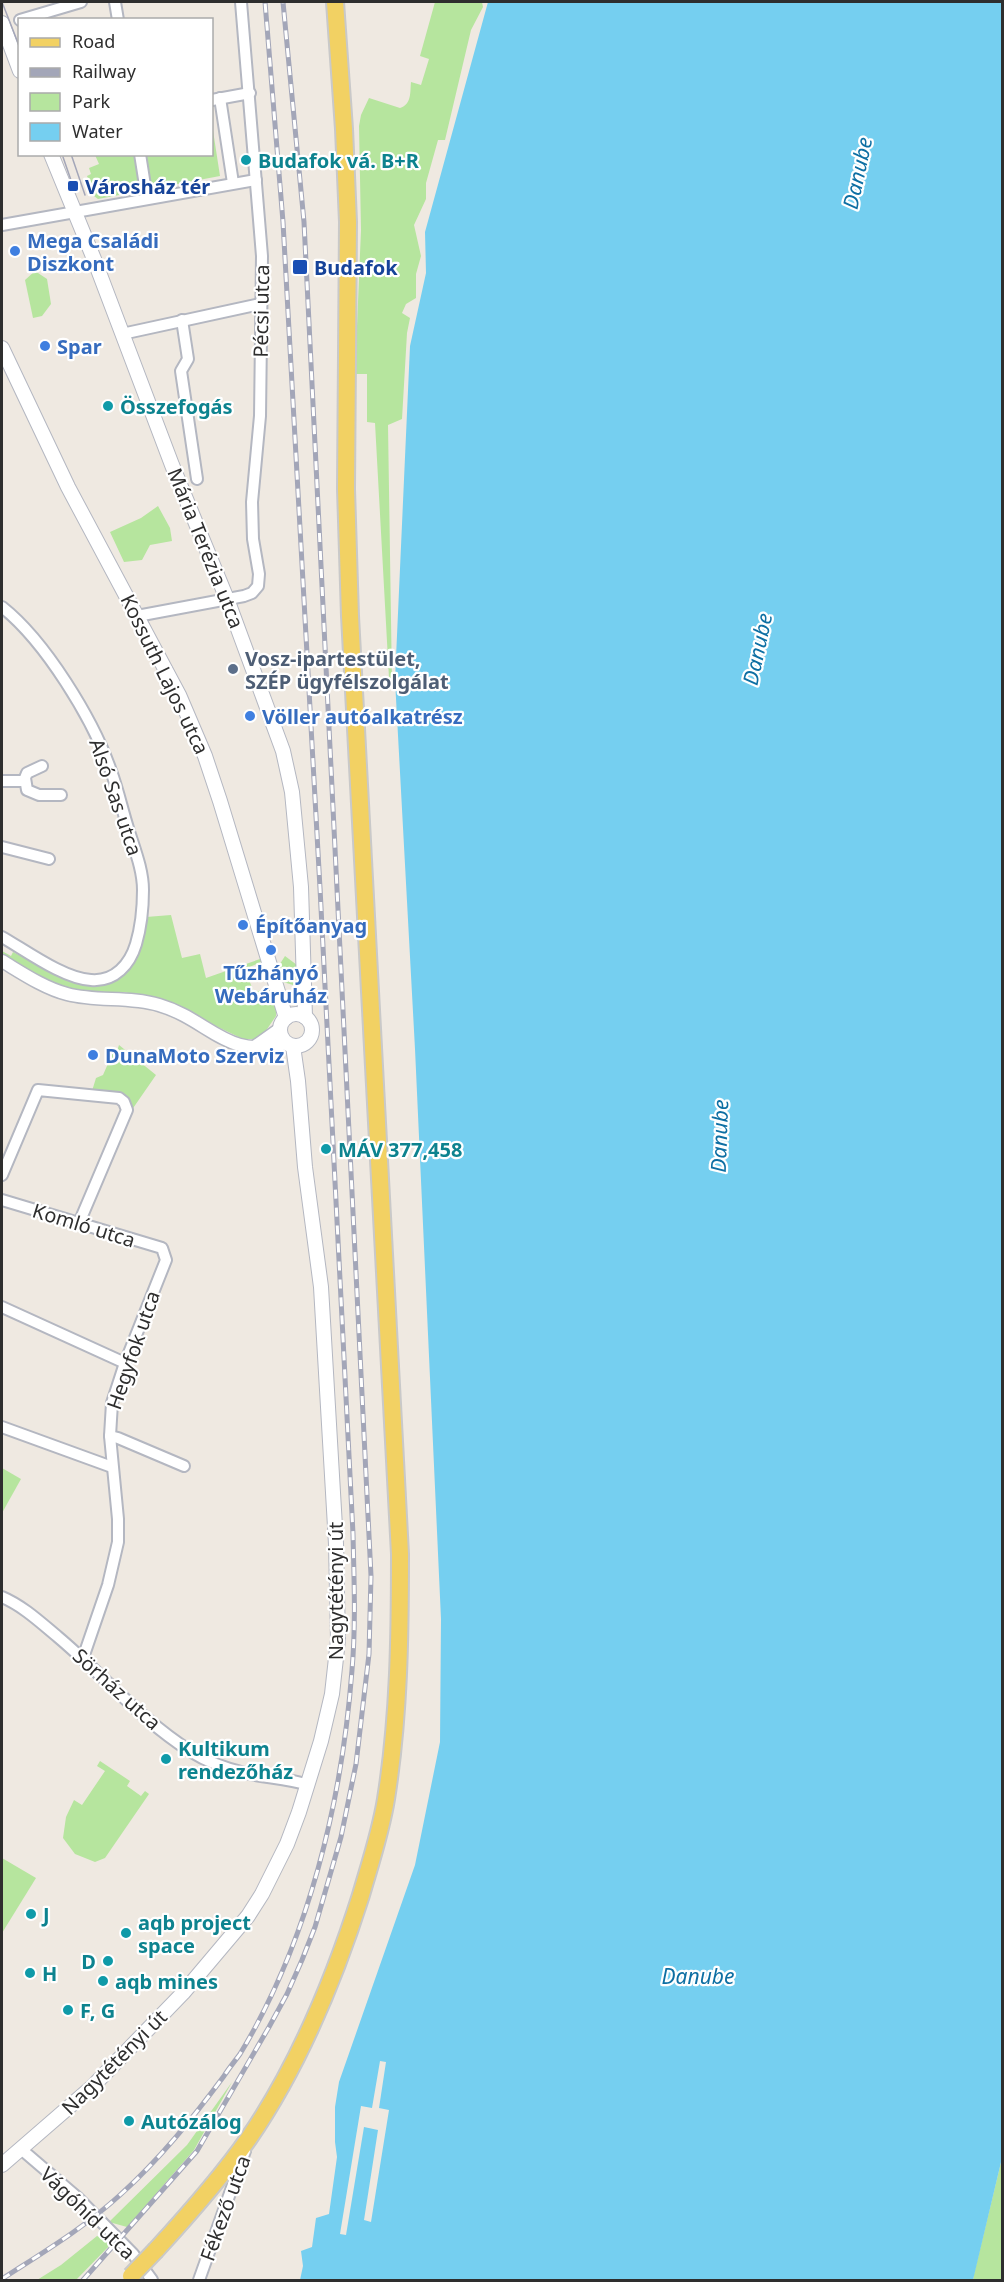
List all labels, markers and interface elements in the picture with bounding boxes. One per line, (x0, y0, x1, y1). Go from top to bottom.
legend (18, 18, 213, 156)
text: Road (72, 29, 115, 53)
text: Railway (72, 59, 137, 83)
text: Park (72, 89, 110, 113)
text: Water (72, 119, 123, 143)
water label: Danube (836, 134, 878, 212)
place label: Budafok vá. B+R (258, 147, 420, 174)
marker: Budafok vá. B+R (239, 153, 253, 167)
place label: Városház tér (85, 173, 210, 200)
marker: Városház tér (66, 179, 80, 193)
place label: Mega Családi Diszkont (27, 227, 159, 277)
marker: Mega Családi Diszkont (8, 244, 22, 258)
place label: Budafok (314, 254, 398, 281)
marker: Budafok (291, 258, 309, 276)
street label: Pécsi utca (247, 264, 275, 358)
place label: Spar (57, 333, 102, 360)
marker: Spar (38, 339, 52, 353)
place label: Összefogás (120, 393, 233, 420)
marker: Összefogás (101, 399, 115, 413)
street label: Mária Terézia utca (162, 464, 250, 632)
street label: Kossuth Lajos utca (115, 589, 215, 759)
water label: Danube (736, 610, 778, 688)
place label: Vosz-ipartestület, SZÉP ügyfélszolgálat (245, 645, 449, 695)
marker: Vosz-ipartestület, SZÉP ügyfélszolgálat (226, 662, 240, 676)
place label: Völler autóalkatrész (262, 703, 463, 730)
marker: Völler autóalkatrész (243, 709, 257, 723)
street label: Alsó Sas utca (83, 735, 149, 859)
place label: Építőanyag (255, 912, 367, 939)
marker: Építőanyag (236, 918, 250, 932)
marker: Tűzhányó Webáruház (264, 943, 278, 957)
place label: Tűzhányó Webáruház (215, 959, 327, 1009)
place label: DunaMoto Szerviz (105, 1042, 285, 1069)
marker: DunaMoto Szerviz (86, 1048, 100, 1062)
water label: Danube (704, 1099, 734, 1173)
place label: MÁV 377,458 (338, 1136, 462, 1163)
marker: MÁV 377,458 (319, 1142, 333, 1156)
street label: Komló utca (29, 1197, 139, 1253)
street label: Hegyfok utca (100, 1287, 166, 1413)
street label: Nagytétényi út (322, 1522, 349, 1660)
street label: Sörház utca (67, 1642, 167, 1736)
place label: Kultikum rendezőház (178, 1735, 293, 1785)
marker: Kultikum rendezőház (159, 1752, 173, 1766)
place label: J (41, 1901, 50, 1928)
marker: J (24, 1907, 38, 1921)
place label: aqb project space (138, 1909, 251, 1959)
marker: aqb project space (119, 1926, 133, 1940)
place label: D (81, 1948, 96, 1975)
marker: D (101, 1954, 115, 1968)
place label: H (42, 1960, 57, 1987)
water label: Danube (662, 1962, 734, 1990)
marker: H (23, 1966, 37, 1980)
place label: aqb mines (115, 1968, 218, 1995)
marker: aqb mines (96, 1974, 110, 1988)
place label: F, G (80, 1997, 115, 2024)
marker: F, G (61, 2003, 75, 2017)
street label: Nagytétényi út (56, 2004, 172, 2120)
place label: Autózálog (141, 2108, 242, 2135)
marker: Autózálog (122, 2114, 136, 2128)
street label: Fékező utca (193, 2151, 257, 2265)
street label: Vágóhíd utca (35, 2161, 141, 2265)

